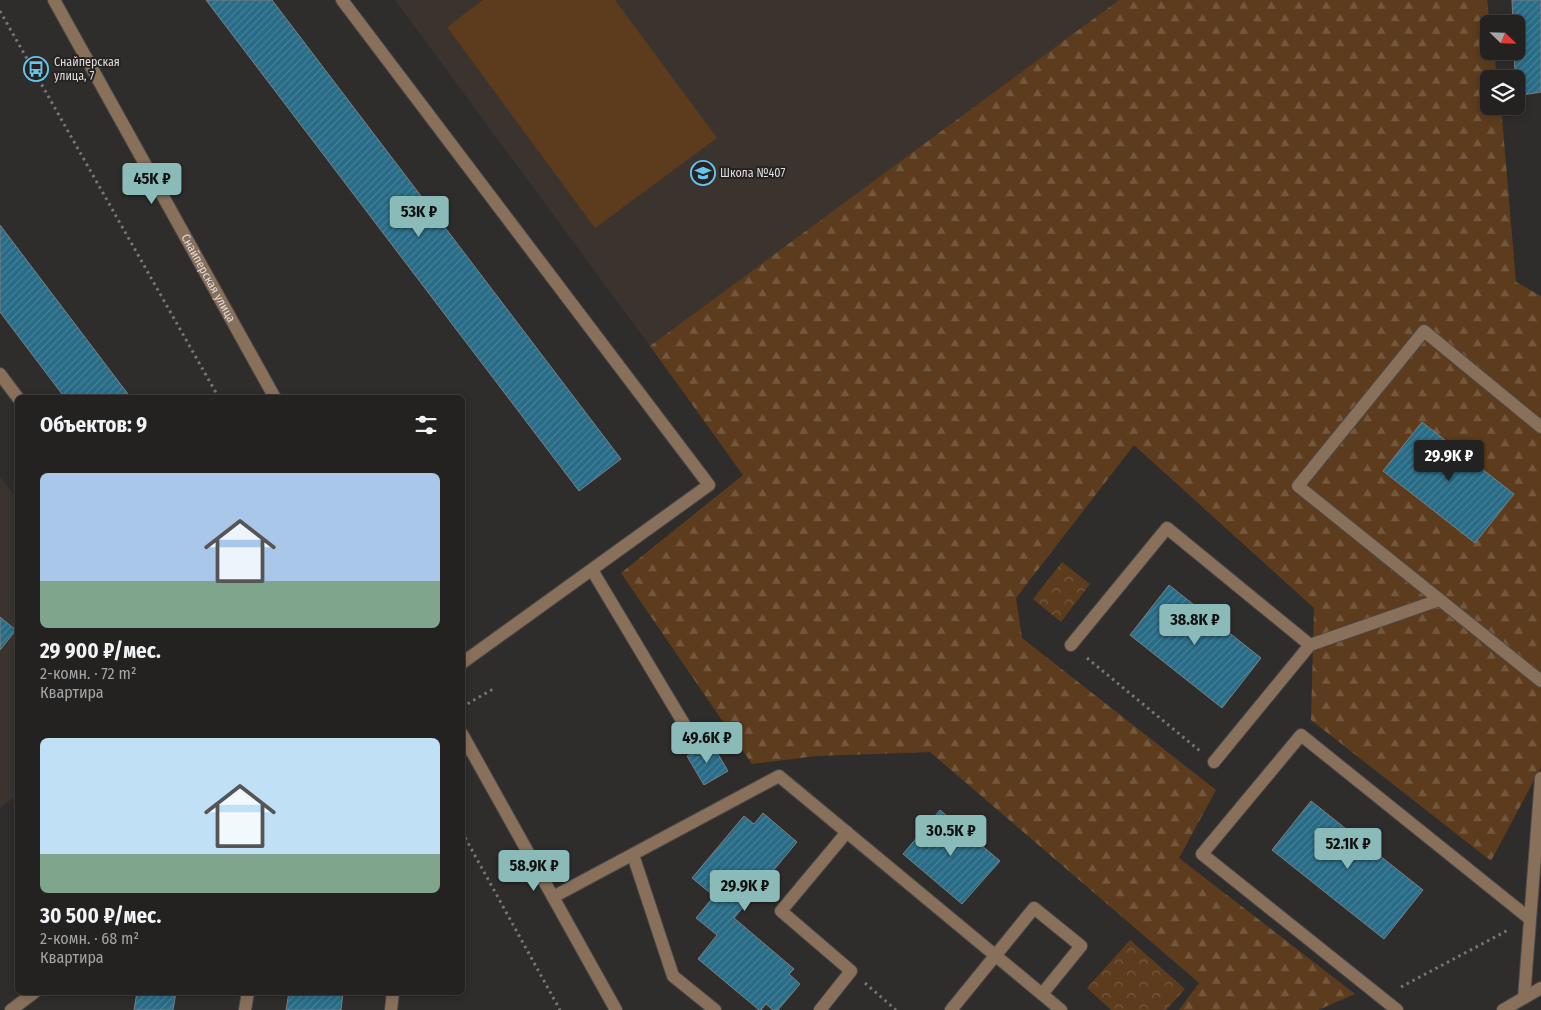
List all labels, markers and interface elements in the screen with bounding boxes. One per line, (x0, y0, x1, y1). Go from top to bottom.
north arrow (1480, 15, 1525, 60)
map controls (1480, 15, 1525, 115)
place label: Снайперская улица, 7 (54, 55, 120, 83)
bus stop icon: Снайперская улица, 7 (23, 56, 49, 82)
button: layers (1480, 70, 1525, 115)
school or university icon: Школа №407 (690, 160, 716, 186)
pin: 45K ₽ (117, 162, 187, 205)
place label: Школа №407 (720, 166, 785, 180)
text: 45K ₽ (133, 169, 171, 188)
pin: 53K ₽ (384, 196, 454, 238)
text: 53K ₽ (401, 202, 437, 221)
street label: Снайперская улица (178, 231, 239, 325)
icon: filters (412, 411, 440, 439)
text: Объектов: 9 (40, 412, 147, 438)
pin: 29.9K ₽ (1403, 440, 1495, 482)
text: 29.9K ₽ (1425, 446, 1473, 465)
icon: home (195, 506, 285, 596)
pin: 38.8K ₽ (1149, 604, 1241, 646)
text: 38.8K ₽ (1170, 610, 1220, 629)
text: 29 900 ₽/мес. (40, 638, 161, 664)
text: 2-комн. · 72 m² (40, 664, 136, 683)
text: Квартира (40, 683, 104, 702)
pin: 49.6K ₽ (661, 722, 753, 764)
text: 49.6K ₽ (682, 728, 732, 747)
icon: home (195, 771, 285, 861)
pin: 30.5K ₽ (905, 814, 997, 857)
text: 30.5K ₽ (926, 821, 976, 840)
pin: 52.1K ₽ (1302, 828, 1394, 870)
text: 52.1K ₽ (1325, 834, 1371, 853)
pin: 58.9K ₽ (488, 850, 580, 892)
text: 58.9K ₽ (509, 856, 559, 875)
pin: 29.9K ₽ (699, 870, 791, 912)
text: 29.9K ₽ (721, 876, 769, 895)
text: 30 500 ₽/мес. (40, 903, 161, 929)
text: 2-комн. · 68 m² (40, 929, 139, 948)
text: Квартира (40, 948, 104, 967)

